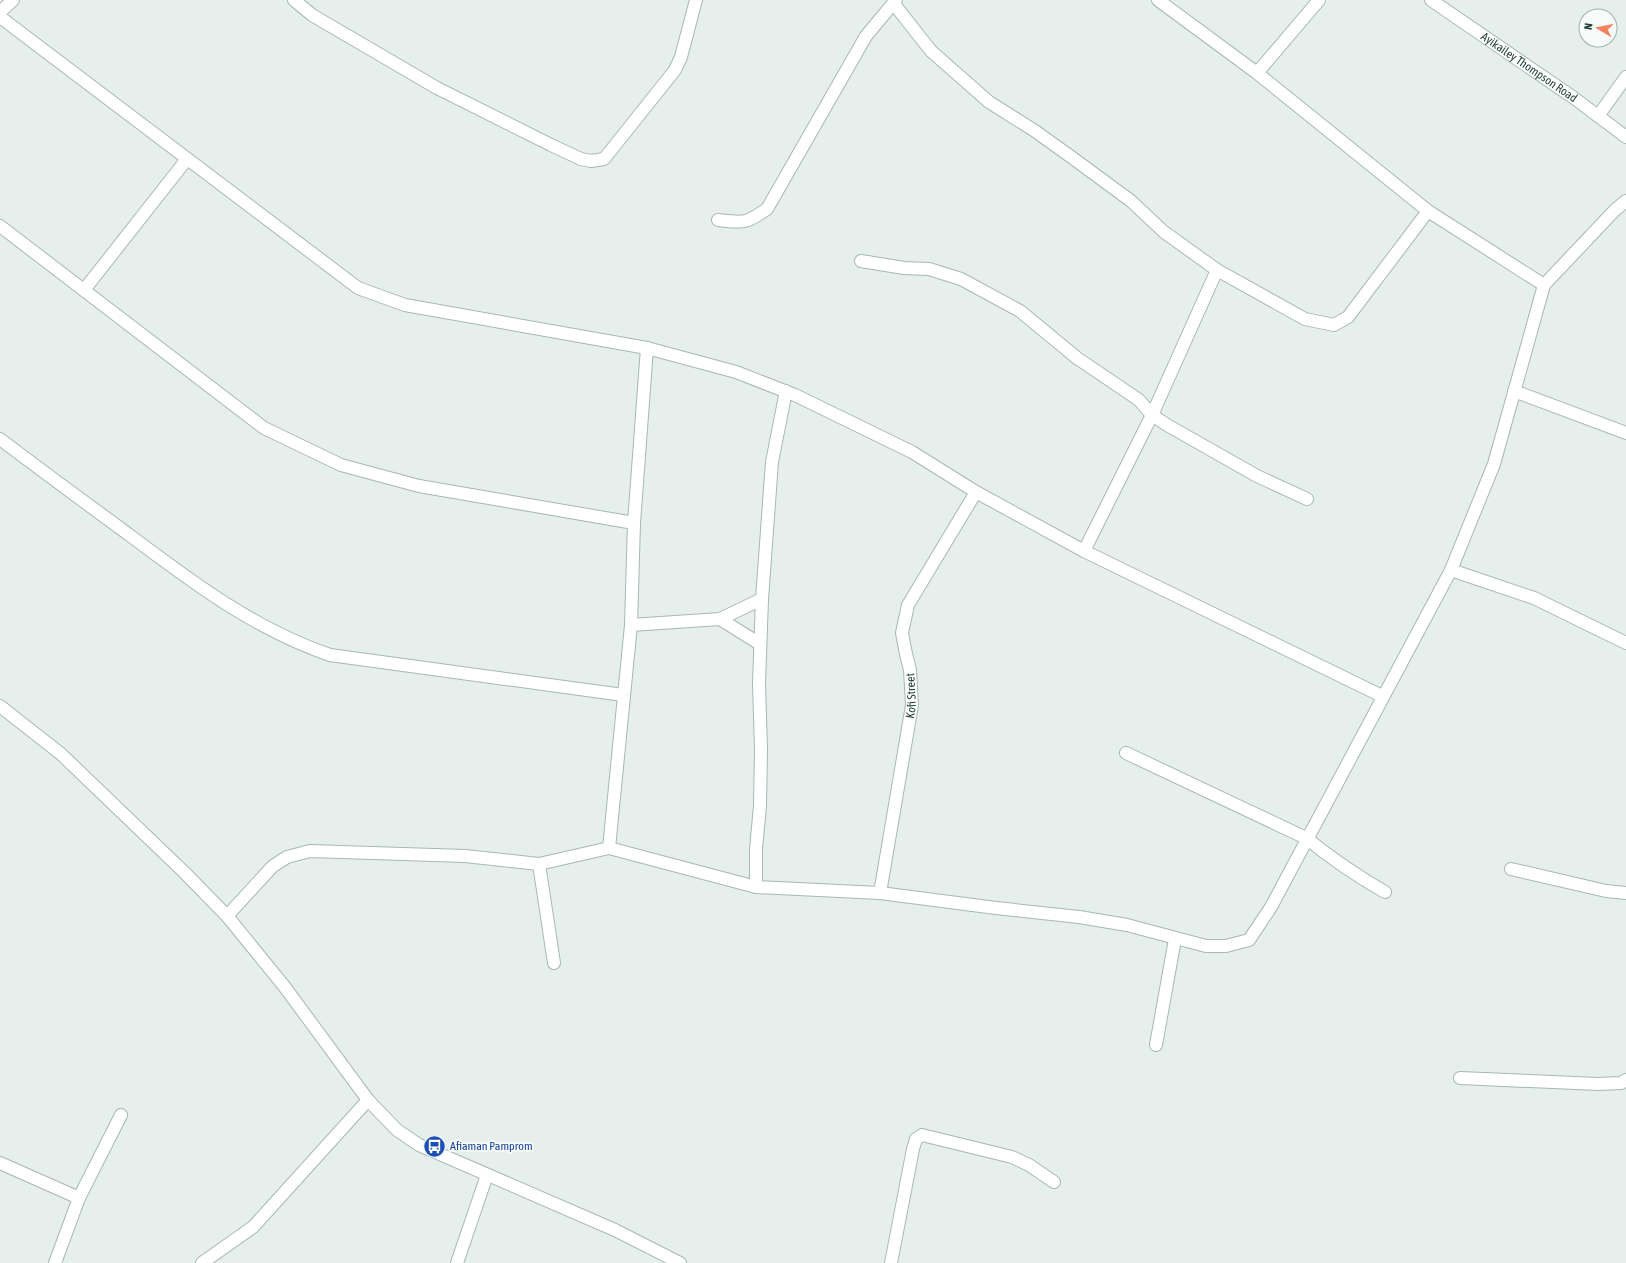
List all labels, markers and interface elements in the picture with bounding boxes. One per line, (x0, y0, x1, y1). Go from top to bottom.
north arrow (1578, 8, 1618, 48)
text: N (1582, 22, 1595, 31)
street label: Ayikailey Thompson Road (1478, 29, 1580, 105)
street label: Kofi Street (903, 672, 919, 719)
bus stop icon: Afiaman Pamprom (422, 1133, 448, 1159)
place label: Afiaman Pamprom (450, 1139, 533, 1153)

